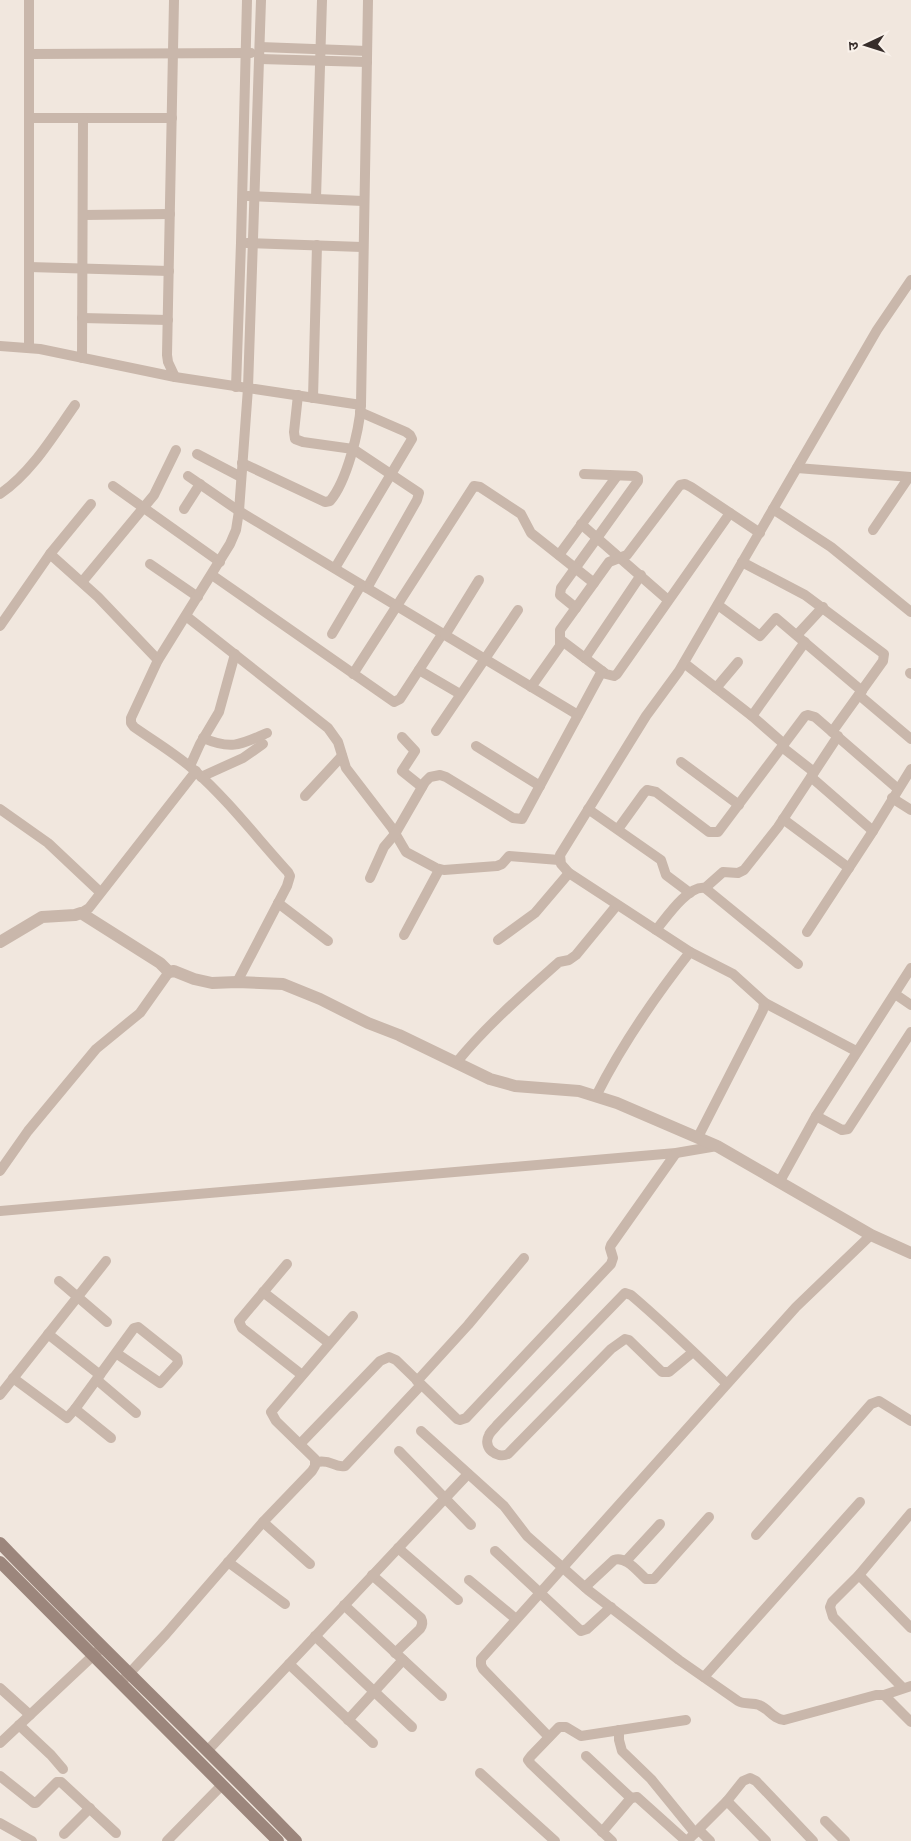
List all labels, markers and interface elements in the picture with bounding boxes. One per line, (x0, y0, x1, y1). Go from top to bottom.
north arrow (841, 20, 891, 70)
text: उ (845, 40, 862, 51)

